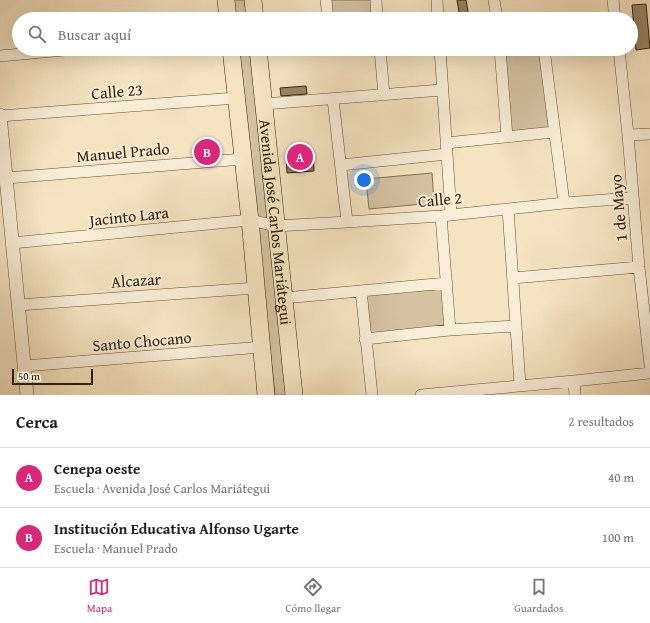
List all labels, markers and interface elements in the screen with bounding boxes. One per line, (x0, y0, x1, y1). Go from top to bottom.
search box (12, 12, 638, 56)
icon: search (26, 23, 48, 45)
text: Buscar aquí (58, 24, 131, 45)
street label: Calle 23 (90, 77, 144, 105)
street label: Avenida José Carlos Mariátegui (253, 118, 299, 327)
street label: Manuel Prado (76, 136, 170, 168)
pin: B (194, 137, 220, 167)
pin: A (287, 142, 313, 172)
your location (354, 170, 374, 190)
street label: 1 de Mayo (603, 173, 633, 243)
street label: Calle 2 (417, 185, 463, 213)
street label: Jacinto Lara (86, 200, 170, 232)
street label: Alcazar (110, 266, 162, 294)
street label: Santo Chocano (91, 325, 193, 357)
scale bar (12, 367, 93, 386)
text: 50 m (18, 368, 40, 384)
text: Cerca (16, 409, 58, 434)
text: 2 resultados (568, 412, 634, 431)
text: Cenepa oeste (54, 458, 140, 479)
text: A (25, 468, 33, 487)
text: 40 m (608, 468, 634, 487)
text: Escuela · Avenida José Carlos Mariátegui (54, 479, 270, 498)
text: Institución Educativa Alfonso Ugarte (54, 518, 299, 539)
text: B (25, 528, 33, 547)
text: 100 m (602, 528, 634, 547)
text: Escuela · Manuel Prado (54, 539, 178, 558)
tab: Mapa (87, 576, 112, 616)
tab: Cómo llegar (286, 576, 341, 616)
tab: Guardados (514, 576, 563, 616)

